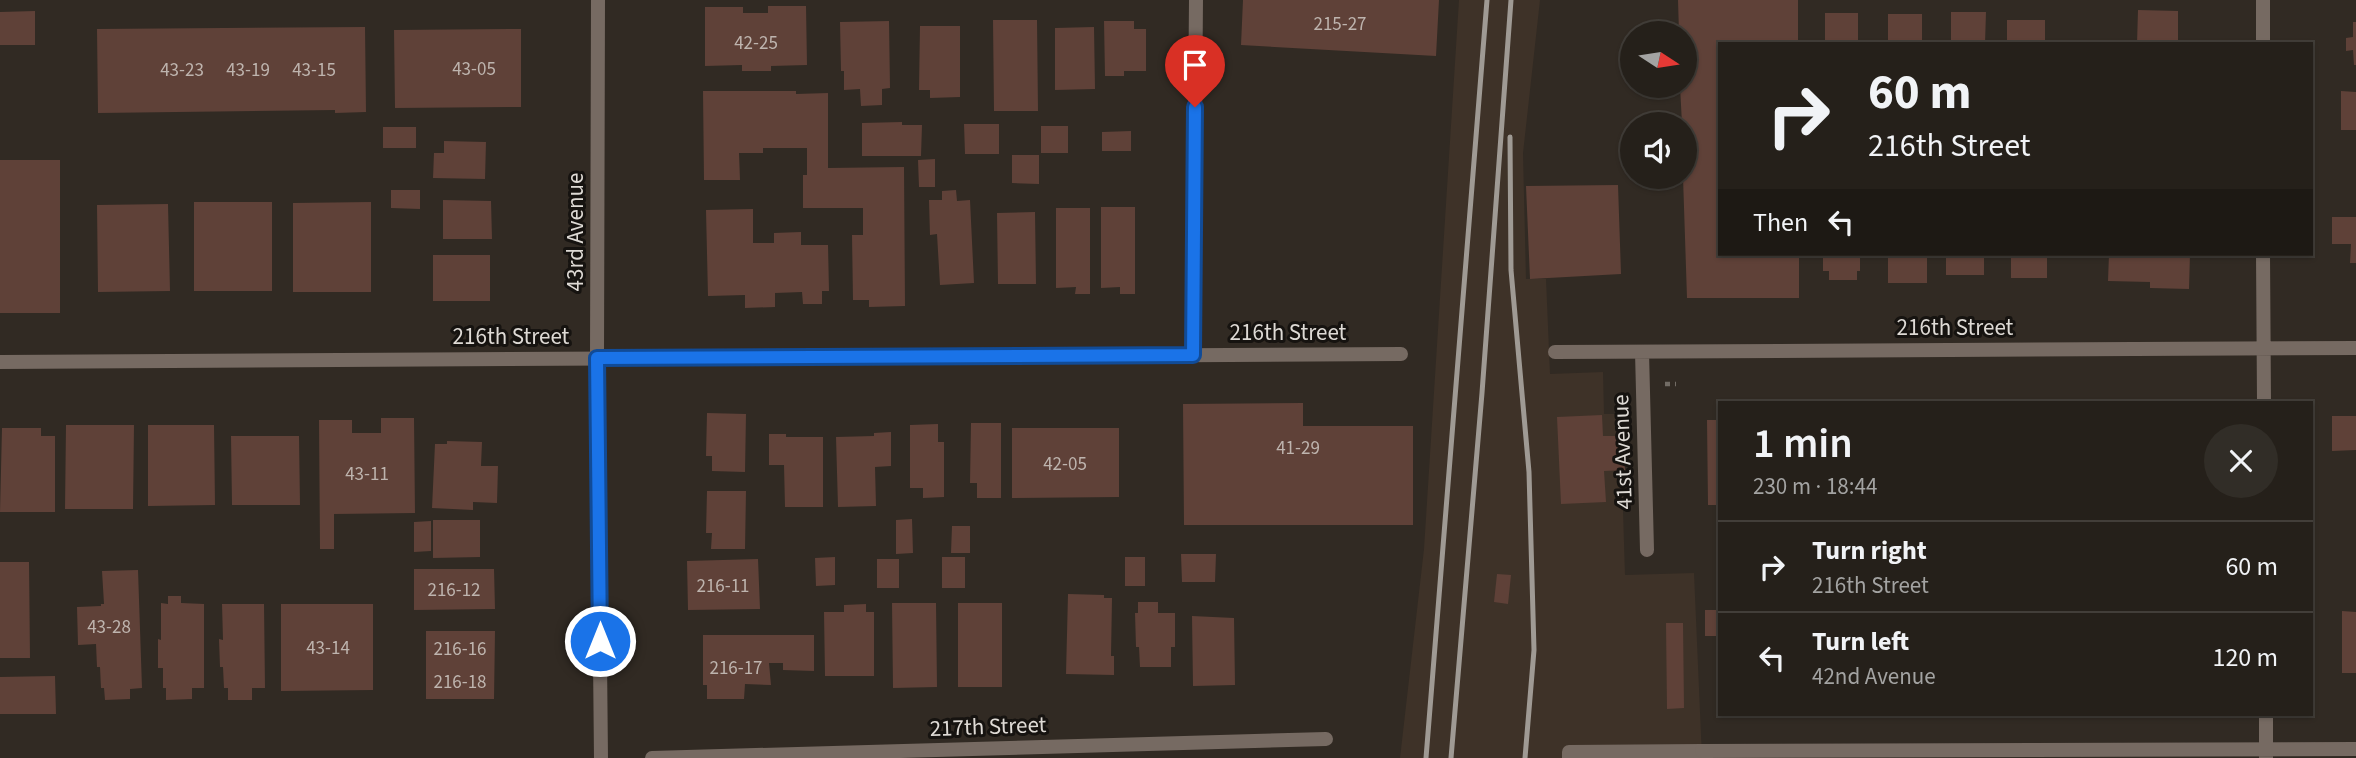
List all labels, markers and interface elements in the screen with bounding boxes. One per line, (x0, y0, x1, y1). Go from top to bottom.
house number: 215-27 (1313, 11, 1367, 38)
north arrow (1620, 21, 1698, 98)
map controls (1620, 21, 1697, 189)
house number: 42-25 (734, 30, 778, 57)
pin (1165, 35, 1225, 107)
icon: arrive (1176, 46, 1214, 84)
house number: 43-05 (452, 56, 496, 83)
house number: 43-23 (160, 57, 204, 84)
house number: 43-19 (226, 57, 270, 84)
house number: 43-15 (292, 57, 336, 84)
text: 60 m (1868, 58, 1972, 128)
icon: right (1753, 70, 1844, 161)
button: sound (1620, 112, 1697, 189)
text: 216th Street (1868, 123, 2031, 169)
street label: 43rd Avenue (559, 173, 592, 291)
icon: left (1822, 203, 1860, 241)
text: Then (1753, 204, 1808, 241)
street label: 216th Street (1897, 311, 2014, 344)
street label: 216th Street (1230, 316, 1347, 349)
street label: 216th Street (453, 320, 570, 353)
street label: 41st Avenue (1604, 394, 1641, 510)
text: 1 min (1753, 414, 1853, 474)
button: close (2204, 424, 2278, 498)
house number: 41-29 (1276, 435, 1320, 462)
house number: 42-05 (1043, 451, 1087, 478)
house number: 43-11 (345, 461, 389, 488)
text: 230 m · 18:44 (1753, 470, 1877, 503)
text: Turn right (1812, 532, 1927, 569)
icon: right (1753, 548, 1791, 586)
text: 60 m (2225, 548, 2278, 585)
text: 216th Street (1812, 569, 1929, 602)
house number: 216-11 (696, 573, 750, 600)
house number: 216-12 (427, 577, 481, 604)
position arrow (563, 604, 637, 678)
house number: 43-28 (87, 614, 131, 641)
text: Turn left (1812, 623, 1909, 660)
house number: 43-14 (306, 635, 350, 662)
house number: 216-16 (433, 636, 487, 663)
icon: left (1753, 639, 1791, 677)
text: 120 m (2212, 639, 2278, 676)
house number: 216-17 (709, 655, 763, 682)
text: 42nd Avenue (1812, 660, 1936, 693)
house number: 216-18 (433, 669, 487, 696)
street label: 217th Street (929, 708, 1047, 745)

